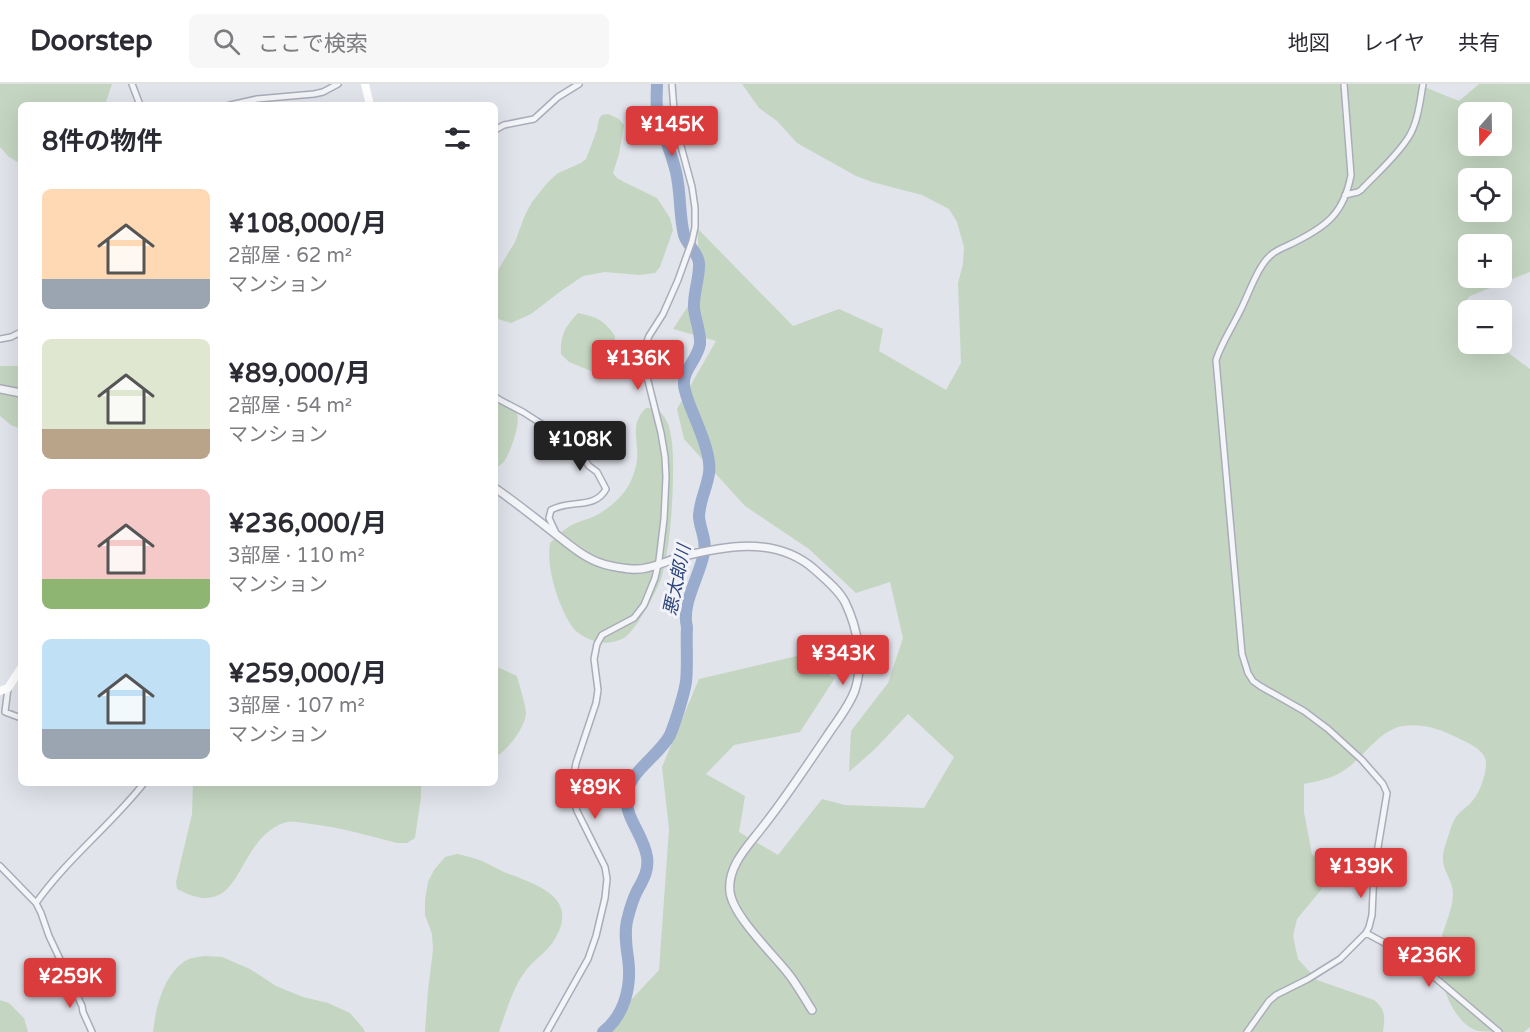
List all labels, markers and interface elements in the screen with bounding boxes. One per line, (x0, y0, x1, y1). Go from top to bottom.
search box (189, 14, 609, 68)
text: Doorstep (30, 24, 153, 58)
icon: search (210, 25, 243, 58)
text: ここで検索 (258, 31, 368, 57)
text: 地図 (1288, 31, 1330, 56)
text: レイヤ (1363, 31, 1425, 56)
text: 共有 (1458, 31, 1500, 56)
north arrow (1458, 102, 1512, 156)
map controls (1458, 102, 1512, 354)
pin: ¥145K (630, 106, 714, 157)
text: ¥145K (640, 113, 704, 137)
icon: filters (441, 122, 474, 155)
text: 8件の物件 (42, 126, 162, 157)
button: locate (1458, 168, 1512, 222)
text: ¥108,000/月 (228, 208, 387, 239)
icon: home (90, 213, 162, 285)
button: + (1458, 234, 1512, 288)
text: 2部屋 · 62 m² (228, 244, 352, 268)
text: マンション (228, 273, 328, 297)
button: − (1458, 300, 1512, 354)
pin: ¥136K (596, 340, 680, 391)
text: ¥136K (606, 347, 670, 371)
text: ¥89,000/月 (228, 358, 371, 389)
icon: home (90, 363, 162, 435)
text: 2部屋 · 54 m² (228, 394, 352, 418)
pin: ¥108K (538, 421, 622, 472)
text: マンション (228, 423, 328, 447)
text: ¥108K (548, 428, 612, 452)
text: ¥236,000/月 (228, 508, 387, 539)
icon: home (90, 513, 162, 585)
water label: 悪太郎川 (659, 541, 696, 618)
text: 3部屋 · 110 m² (228, 544, 365, 568)
text: マンション (228, 573, 328, 597)
pin: ¥343K (801, 635, 885, 686)
text: ¥343K (811, 642, 875, 666)
text: ¥259,000/月 (228, 658, 387, 689)
icon: home (90, 663, 162, 735)
text: 3部屋 · 107 m² (228, 694, 365, 718)
text: マンション (228, 723, 328, 747)
pin: ¥89K (559, 769, 631, 820)
text: ¥89K (569, 776, 621, 800)
pin: ¥139K (1319, 848, 1403, 899)
text: ¥139K (1329, 855, 1393, 879)
pin: ¥236K (1387, 937, 1471, 988)
text: ¥236K (1397, 944, 1461, 968)
pin: ¥259K (28, 958, 112, 1009)
text: ¥259K (38, 965, 102, 989)

